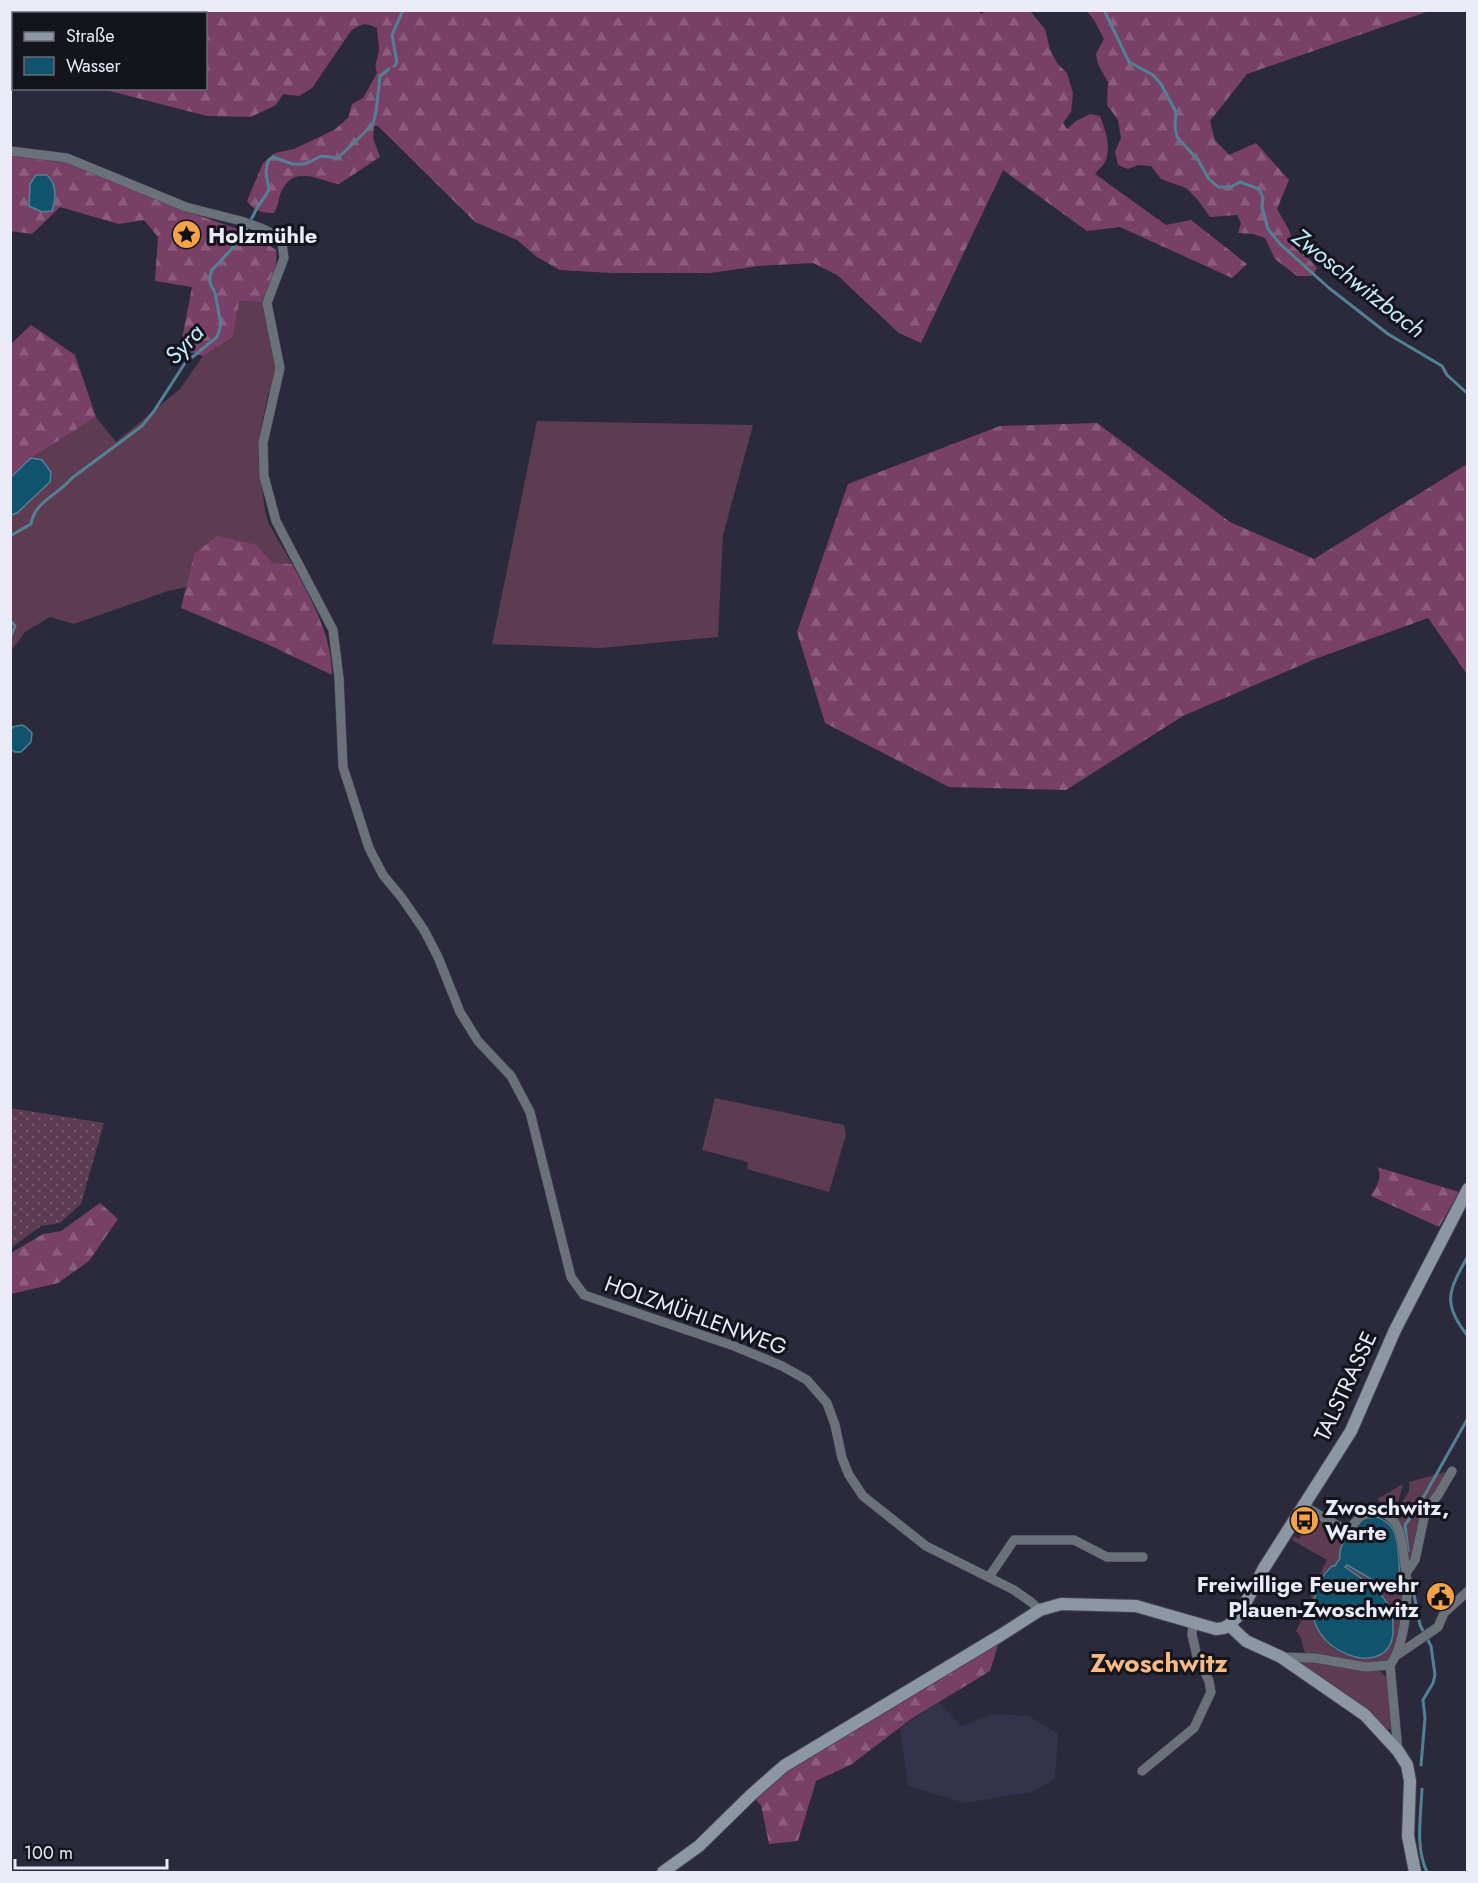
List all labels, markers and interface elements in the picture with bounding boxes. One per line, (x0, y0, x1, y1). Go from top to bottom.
legend (12, 12, 207, 90)
text: Straße (66, 23, 114, 49)
text: Wasser (66, 53, 121, 79)
place icon: Holzmühle (171, 219, 203, 251)
place label: Holzmühle (208, 219, 317, 251)
water label: Zwoschwitzbach (1284, 219, 1433, 346)
water label: Syra (156, 316, 212, 372)
street label: HOLZMÜHLENWEG (600, 1267, 792, 1363)
street label: TALSTRASSE (1306, 1326, 1384, 1446)
place label: Zwoschwitz, Warte (1325, 1491, 1449, 1548)
bus stop icon: Zwoschwitz, Warte (1288, 1504, 1320, 1536)
place label: Freiwillige Feuerwehr Plauen-Zwoschwitz (1197, 1568, 1420, 1625)
public building icon: Freiwillige Feuerwehr Plauen-Zwoschwitz (1424, 1581, 1456, 1613)
district label: Zwoschwitz (1090, 1644, 1228, 1682)
scale bar (15, 1832, 166, 1870)
text: 100 m (24, 1840, 73, 1866)

